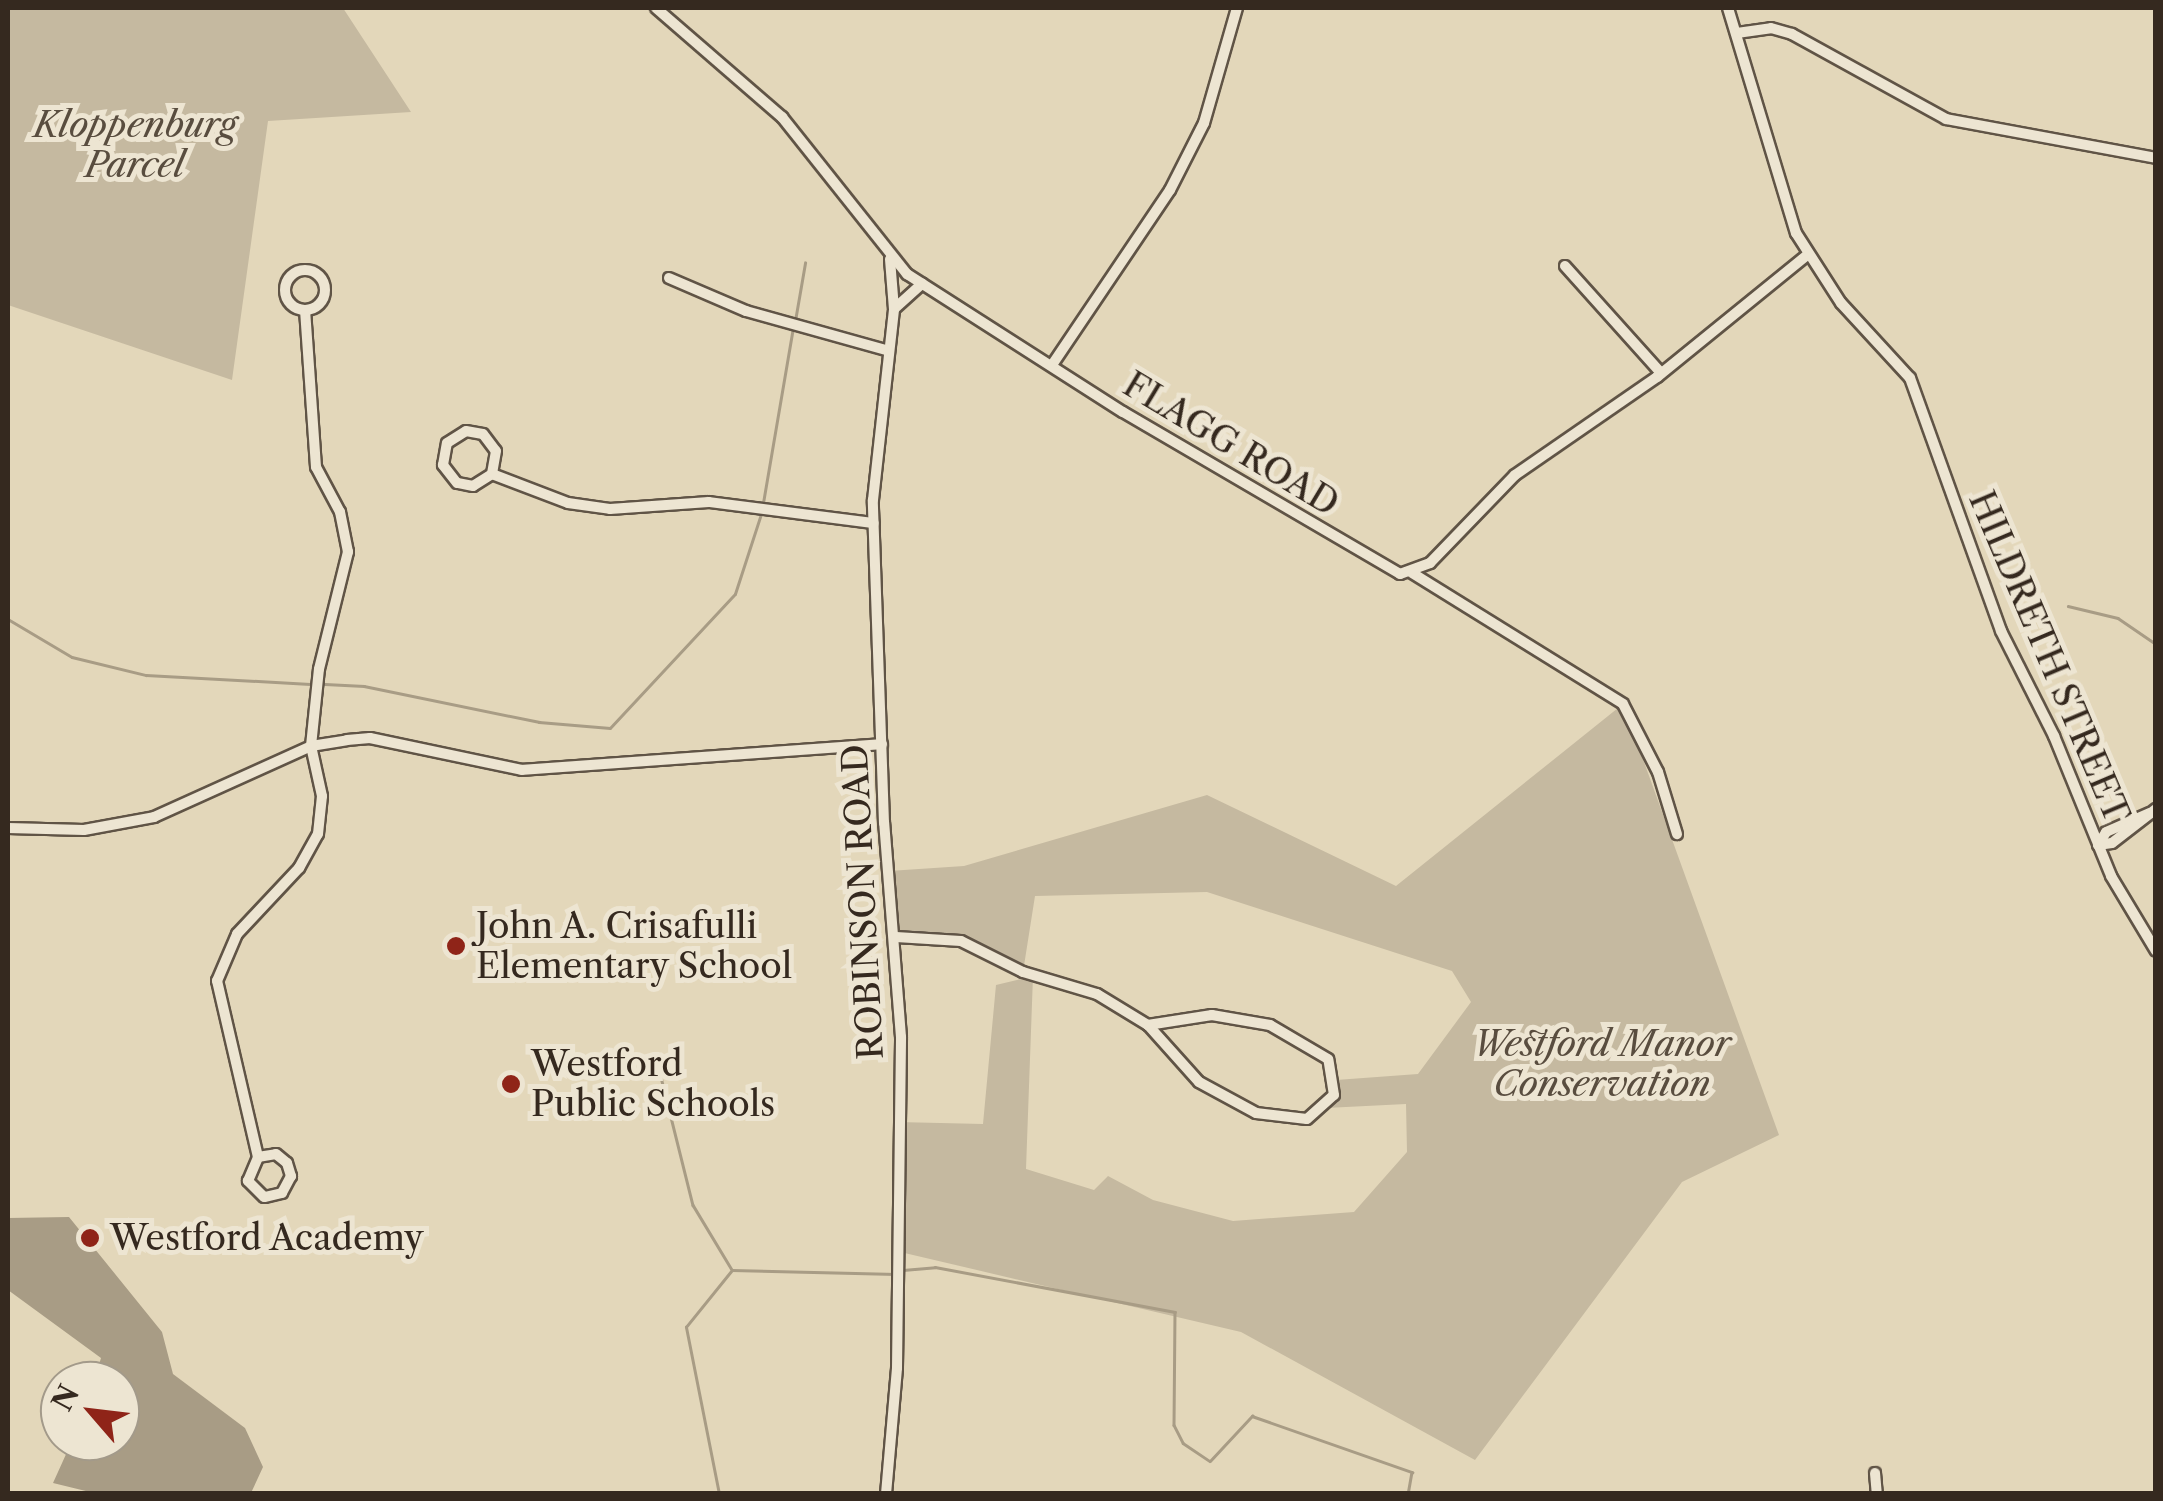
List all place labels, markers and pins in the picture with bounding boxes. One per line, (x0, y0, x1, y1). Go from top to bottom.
place label: John A. Crisafulli Elementary School (476, 905, 793, 987)
marker: John A. Crisafulli Elementary School (445, 935, 467, 957)
place label: Westford Public Schools (531, 1043, 775, 1125)
marker: Westford Public Schools (500, 1073, 522, 1095)
place label: Westford Academy (110, 1217, 425, 1259)
marker: Westford Academy (79, 1227, 101, 1249)

